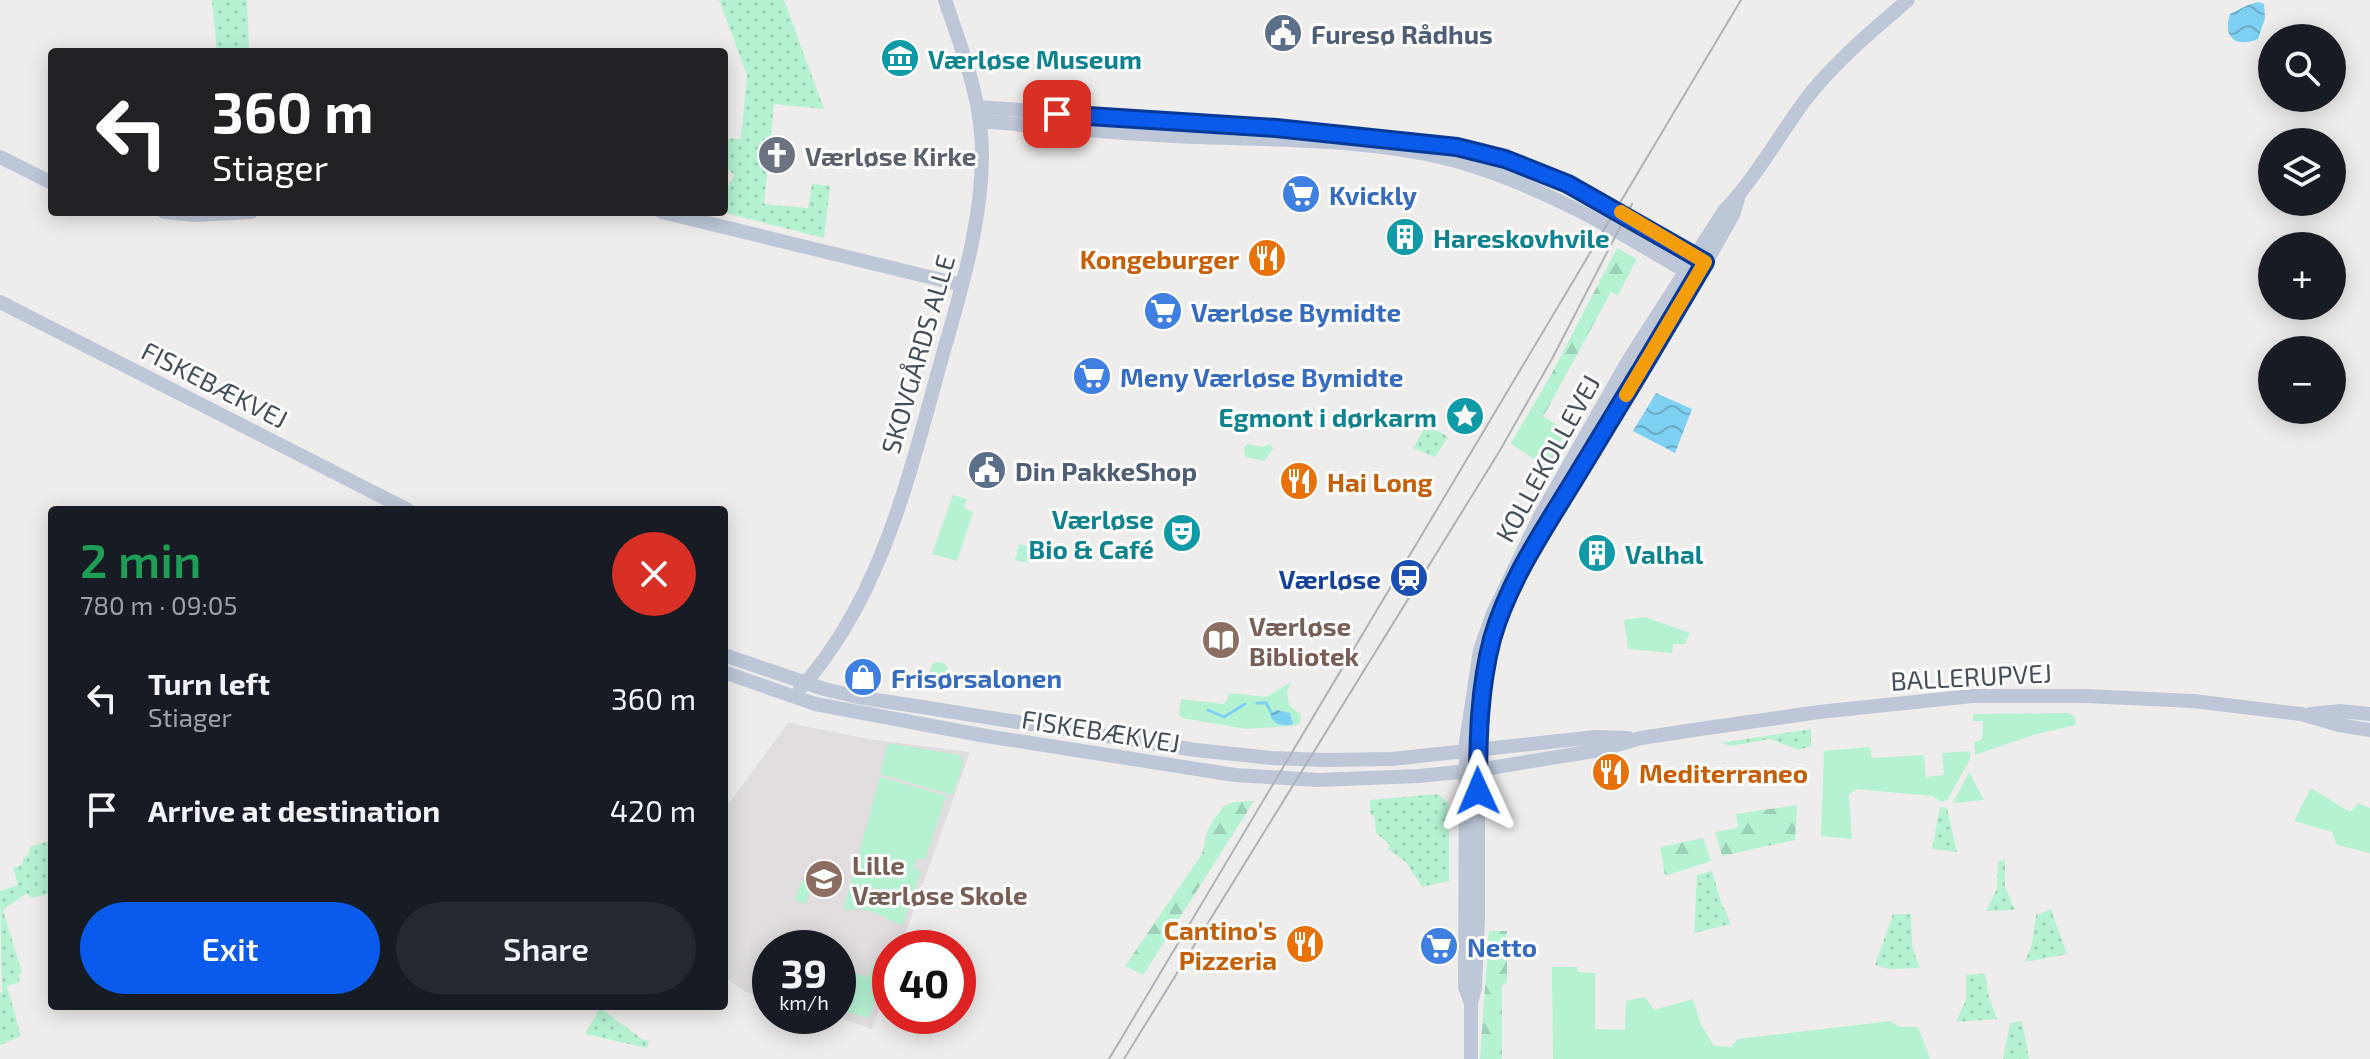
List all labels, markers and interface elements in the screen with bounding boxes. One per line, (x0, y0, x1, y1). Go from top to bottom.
public building icon: Furesø Rådhus (1262, 12, 1304, 54)
place label: Furesø Rådhus (1311, 18, 1493, 49)
map controls (2258, 24, 2346, 424)
button: search (2258, 24, 2346, 112)
museum icon: Værløse Museum (879, 37, 921, 79)
place label: Værløse Museum (928, 43, 1142, 74)
text: 360 m (212, 77, 374, 144)
icon: left (80, 80, 184, 184)
pin (1023, 80, 1091, 148)
icon: arrive (1035, 92, 1079, 136)
button: layers (2258, 128, 2346, 216)
church icon: Værløse Kirke (756, 134, 798, 176)
place label: Værløse Kirke (805, 140, 976, 171)
text: Stiager (212, 145, 328, 188)
supermarket icon: Kvickly (1280, 173, 1322, 215)
place label: Kvickly (1329, 179, 1417, 211)
building icon: Hareskovhvile (1384, 216, 1426, 258)
place label: Hareskovhvile (1433, 222, 1610, 253)
button: + (2258, 232, 2346, 320)
restaurant icon: Kongeburger (1246, 237, 1288, 279)
place label: Kongeburger (1080, 243, 1239, 274)
street label: SKOVGÅRDS ALLE (874, 251, 960, 457)
supermarket icon: Værløse Bymidte (1142, 290, 1184, 332)
place label: Værløse Bymidte (1191, 296, 1401, 328)
street label: FISKEBÆKVEJ (137, 334, 293, 434)
button: − (2258, 336, 2346, 424)
supermarket icon: Meny Værløse Bymidte (1071, 355, 1113, 397)
place label: Meny Værløse Bymidte (1120, 361, 1403, 393)
street label: KOLLEKOLLEVEJ (1488, 369, 1606, 547)
place icon: Egmont i dørkarm (1444, 395, 1486, 437)
place label: Egmont i dørkarm (1219, 401, 1437, 432)
public building icon: Din PakkeShop (966, 449, 1008, 491)
place label: Din PakkeShop (1015, 455, 1197, 486)
restaurant icon: Hai Long (1278, 460, 1320, 502)
place label: Hai Long (1327, 466, 1433, 497)
place label: Værløse Bio & Café (1029, 503, 1154, 564)
theatre icon: Værløse Bio & Café (1161, 512, 1203, 554)
text: 2 min (80, 530, 201, 588)
button: close (612, 532, 696, 616)
building icon: Valhal (1576, 532, 1618, 574)
place label: Valhal (1625, 538, 1704, 569)
station icon: Værløse (1388, 557, 1430, 599)
place label: Værløse (1279, 563, 1381, 594)
text: 780 m · 09:05 (80, 589, 237, 620)
place label: Værløse Bibliotek (1249, 610, 1360, 671)
library icon: Værløse Bibliotek (1200, 619, 1242, 661)
shop icon: Frisørsalonen (842, 656, 884, 698)
street label: BALLERUPVEJ (1890, 656, 2052, 696)
place label: Frisørsalonen (891, 662, 1062, 693)
text: Turn left (148, 665, 270, 701)
icon: left (80, 676, 124, 720)
text: 360 m (611, 680, 696, 716)
text: Stiager (148, 701, 232, 732)
street label: FISKEBÆKVEJ (1020, 702, 1182, 758)
position arrow (1436, 749, 1520, 833)
restaurant icon: Mediterraneo (1590, 751, 1632, 793)
place label: Mediterraneo (1639, 757, 1808, 788)
icon: arrive (80, 788, 124, 832)
text: Arrive at destination (148, 792, 440, 828)
text: 420 m (610, 792, 696, 828)
place label: Lille Værløse Skole (852, 849, 1028, 910)
school or university icon: Lille Værløse Skole (803, 858, 845, 900)
button: Exit (80, 902, 380, 994)
button: Share (396, 902, 696, 994)
place label: Cantino's Pizzeria (1164, 914, 1277, 975)
restaurant icon: Cantino's Pizzeria (1284, 923, 1326, 965)
supermarket icon: Netto (1418, 925, 1460, 967)
speed limit sign: 40 (872, 930, 976, 1034)
place label: Netto (1467, 931, 1537, 962)
text: 39 (781, 948, 827, 996)
text: km/h (779, 990, 829, 1014)

